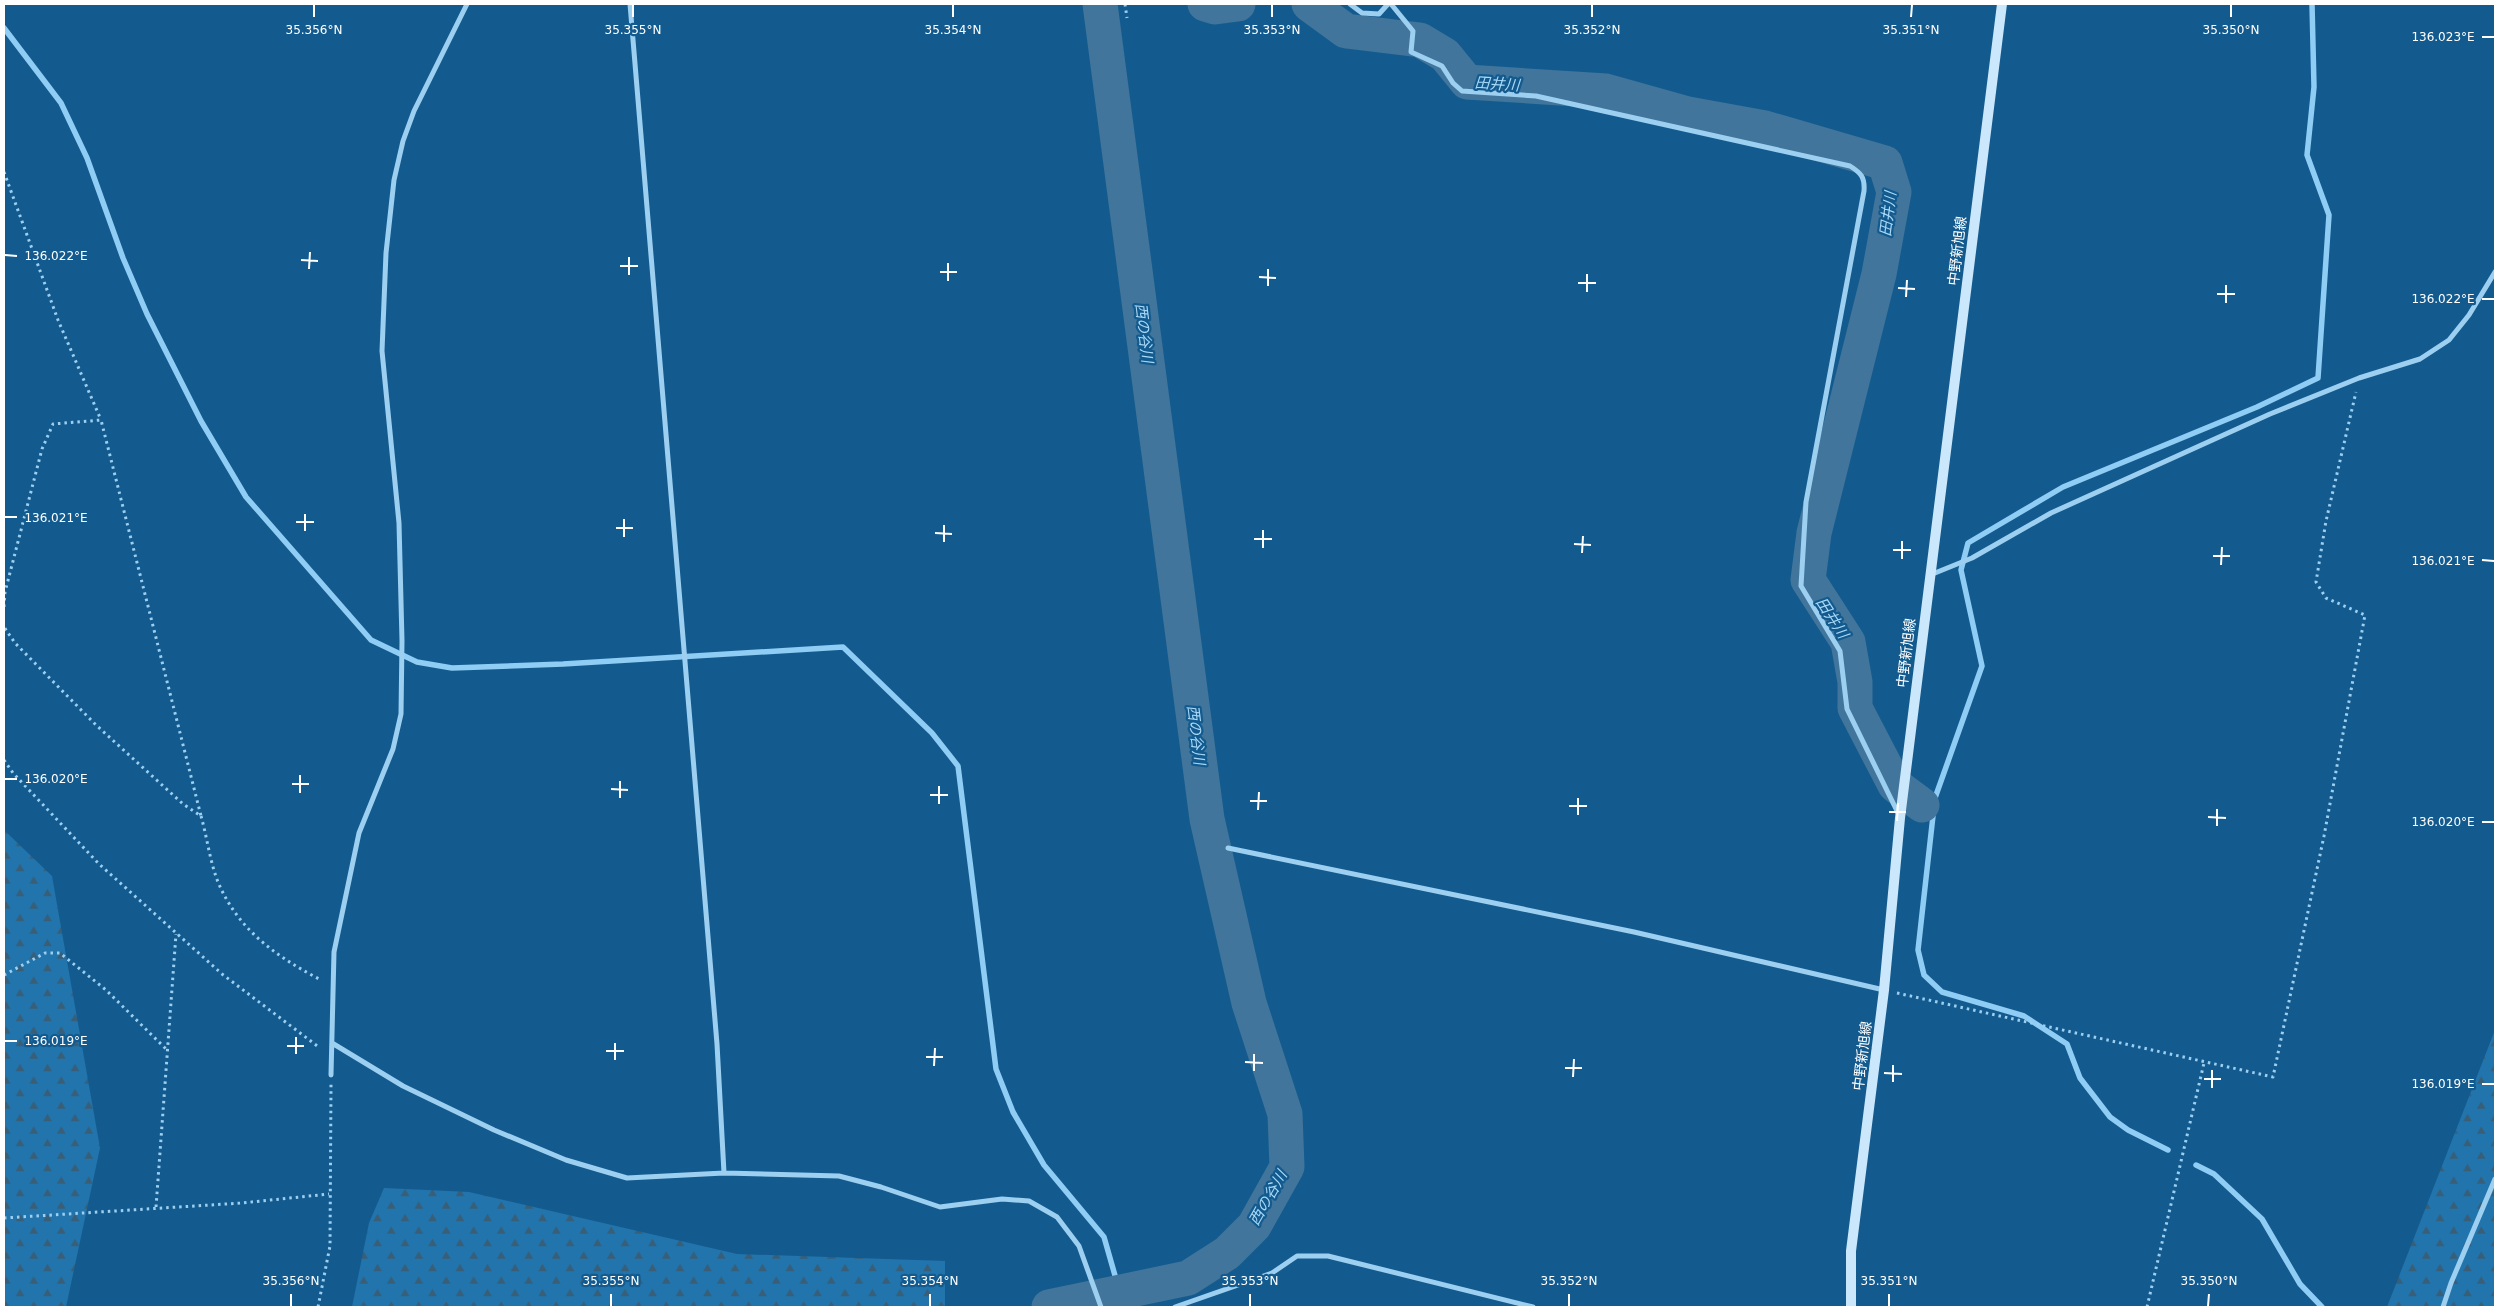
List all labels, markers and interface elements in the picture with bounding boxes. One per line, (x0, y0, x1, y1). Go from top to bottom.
text: 35.356°N (286, 23, 342, 37)
text: 35.355°N (605, 23, 661, 37)
text: 35.354°N (925, 23, 981, 37)
text: 35.353°N (1244, 23, 1300, 37)
text: 35.352°N (1564, 23, 1620, 37)
text: 35.351°N (1883, 23, 1939, 37)
text: 35.350°N (2203, 23, 2259, 37)
text: 136.023°E (2411, 30, 2475, 44)
water label: 田井川 (1474, 73, 1522, 95)
water label: 田井川 (1876, 189, 1900, 237)
street label: 中野新旭線 (1945, 215, 1969, 287)
text: 136.022°E (24, 249, 88, 263)
text: 136.022°E (2411, 292, 2475, 306)
water label: 西の谷川 (1131, 302, 1157, 366)
text: 136.021°E (24, 511, 88, 525)
text: 136.021°E (2411, 554, 2475, 568)
water label: 田井川 (1812, 594, 1853, 643)
street label: 中野新旭線 (1894, 617, 1918, 689)
water label: 西の谷川 (1183, 704, 1209, 768)
text: 136.020°E (24, 772, 88, 786)
text: 136.020°E (2411, 815, 2475, 829)
street label: 中野新旭線 (1850, 1020, 1874, 1092)
text: 136.019°E (24, 1034, 88, 1048)
text: 136.019°E (2411, 1077, 2475, 1091)
water label: 西の谷川 (1245, 1166, 1292, 1228)
text: 35.356°N (263, 1274, 319, 1288)
text: 35.355°N (583, 1274, 639, 1288)
text: 35.354°N (902, 1274, 958, 1288)
text: 35.353°N (1222, 1274, 1278, 1288)
text: 35.352°N (1541, 1274, 1597, 1288)
text: 35.351°N (1861, 1274, 1917, 1288)
text: 35.350°N (2181, 1274, 2237, 1288)

